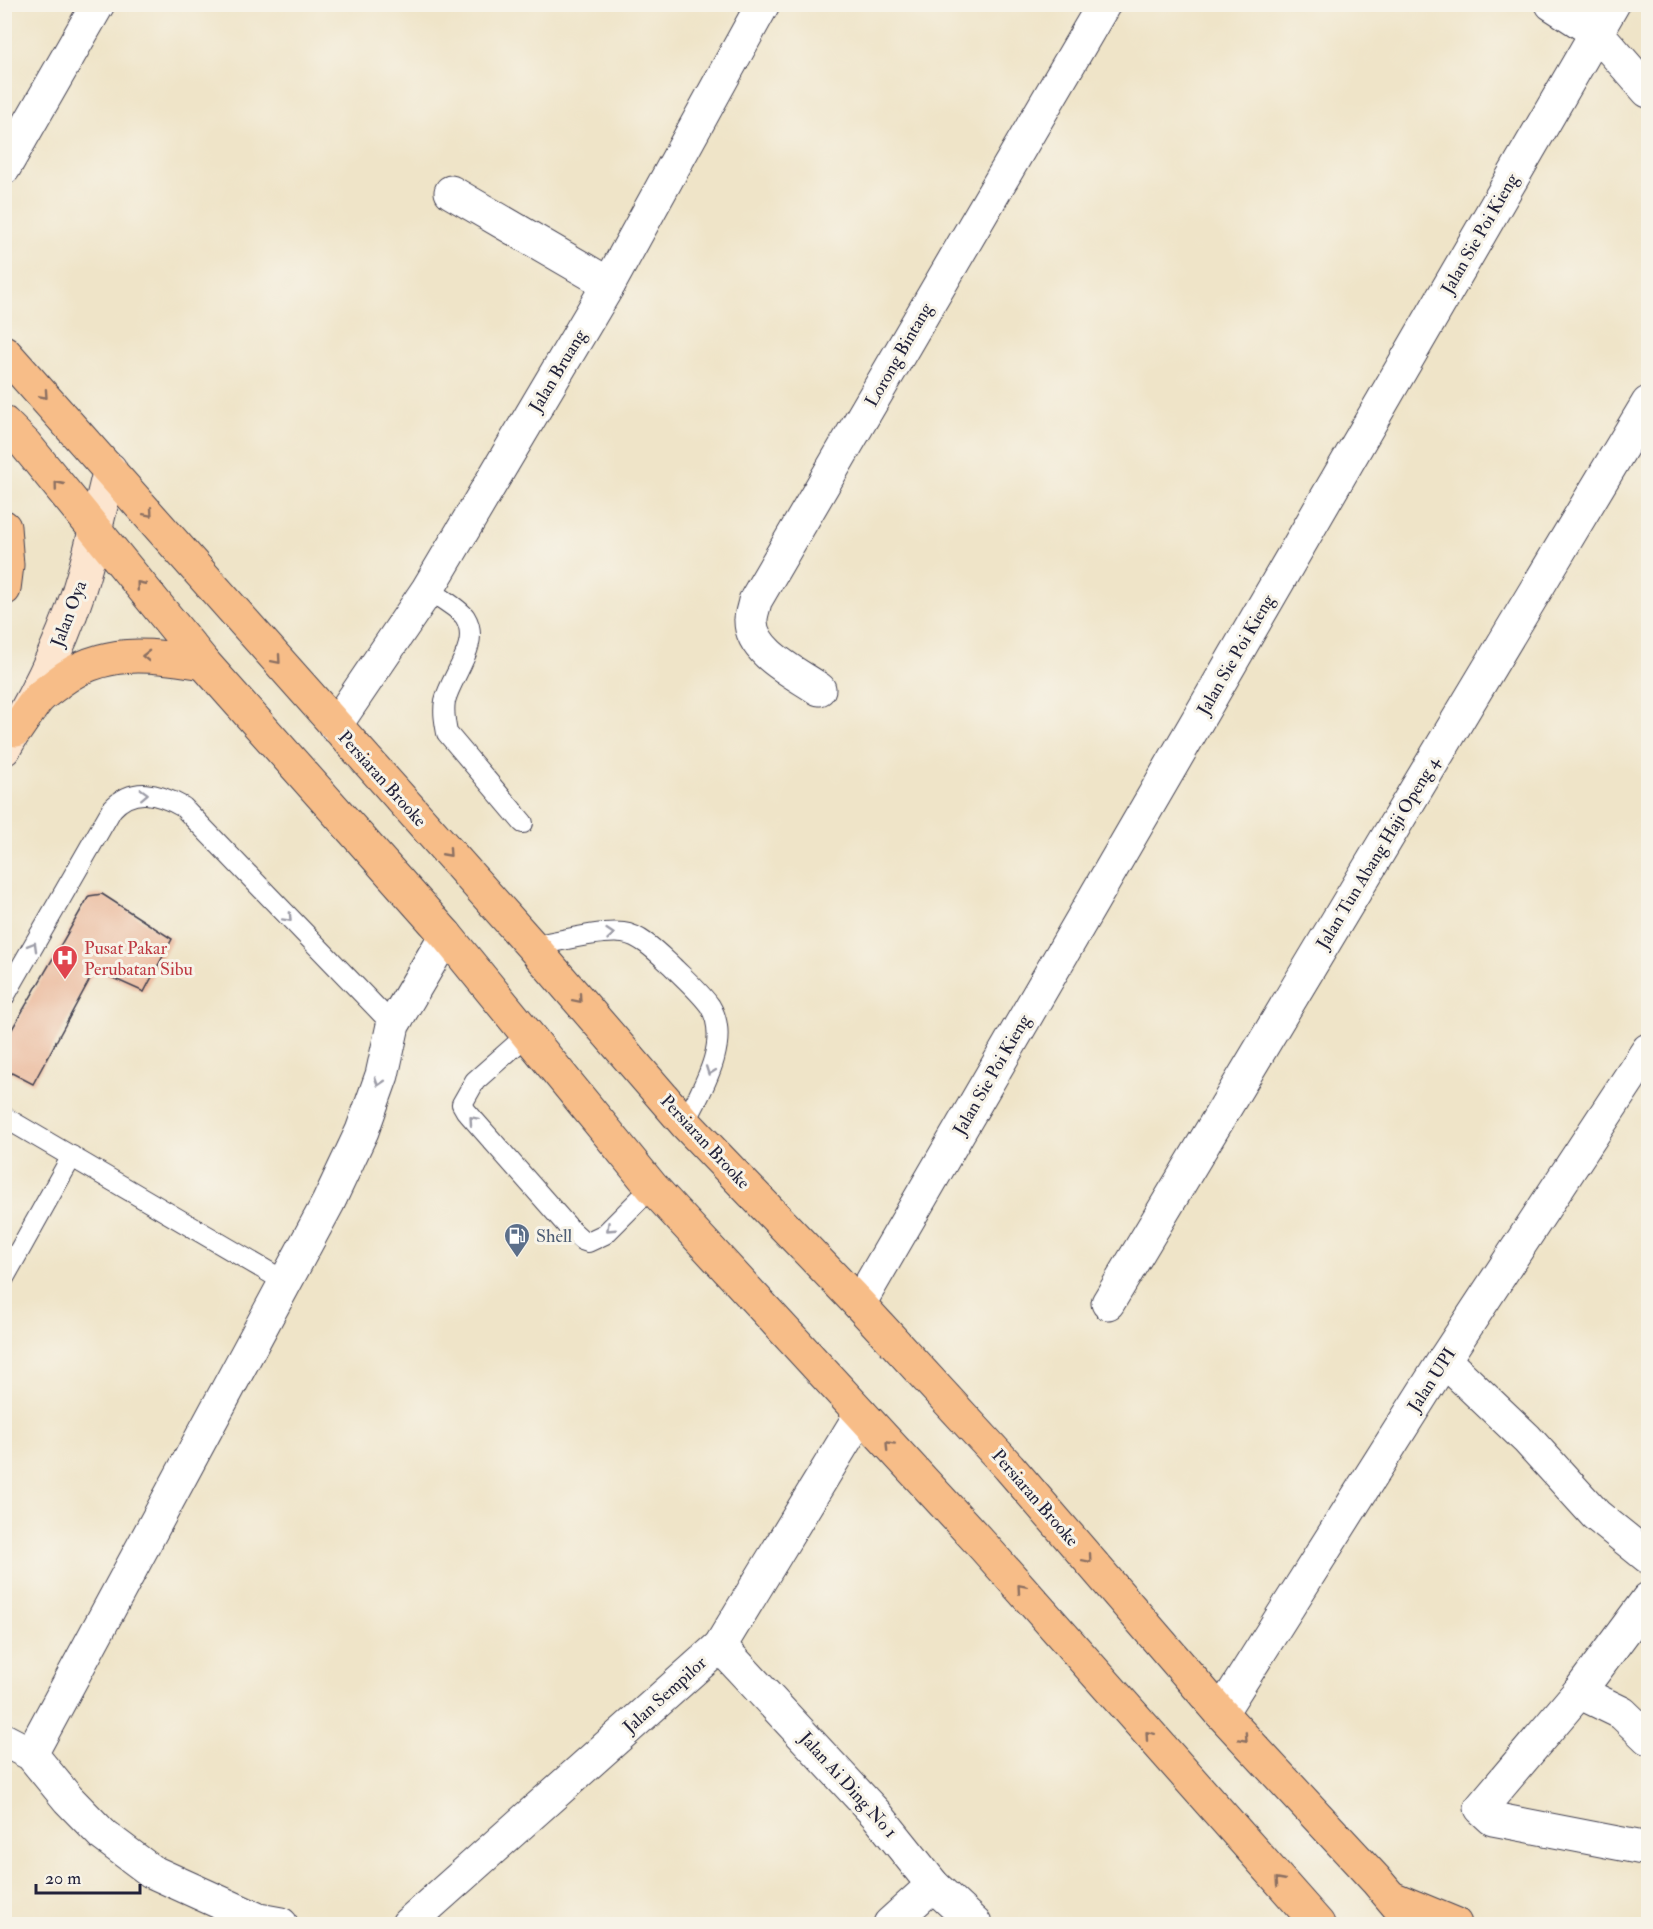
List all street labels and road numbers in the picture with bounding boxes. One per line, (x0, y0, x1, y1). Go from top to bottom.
street label: Jalan Sie Poi Kieng (1436, 169, 1524, 299)
street label: Lorong Bintang (860, 298, 939, 411)
street label: Jalan Bruang (524, 324, 592, 417)
street label: Jalan Oya (45, 577, 92, 651)
street label: Jalan Sie Poi Kieng (1192, 590, 1280, 720)
street label: Persiaran Brooke (333, 726, 431, 832)
street label: Jalan Tun Abang Haji Openg 4 (1311, 751, 1445, 954)
street label: Jalan Sie Poi Kieng (948, 1010, 1036, 1140)
street label: Persiaran Brooke (655, 1090, 755, 1195)
street label: Jalan UPI (1402, 1343, 1461, 1417)
street label: Persiaran Brooke (987, 1445, 1084, 1552)
street label: Jalan Sempilor (618, 1651, 712, 1739)
street label: Jalan Ai Ding No 1 (793, 1726, 902, 1843)

